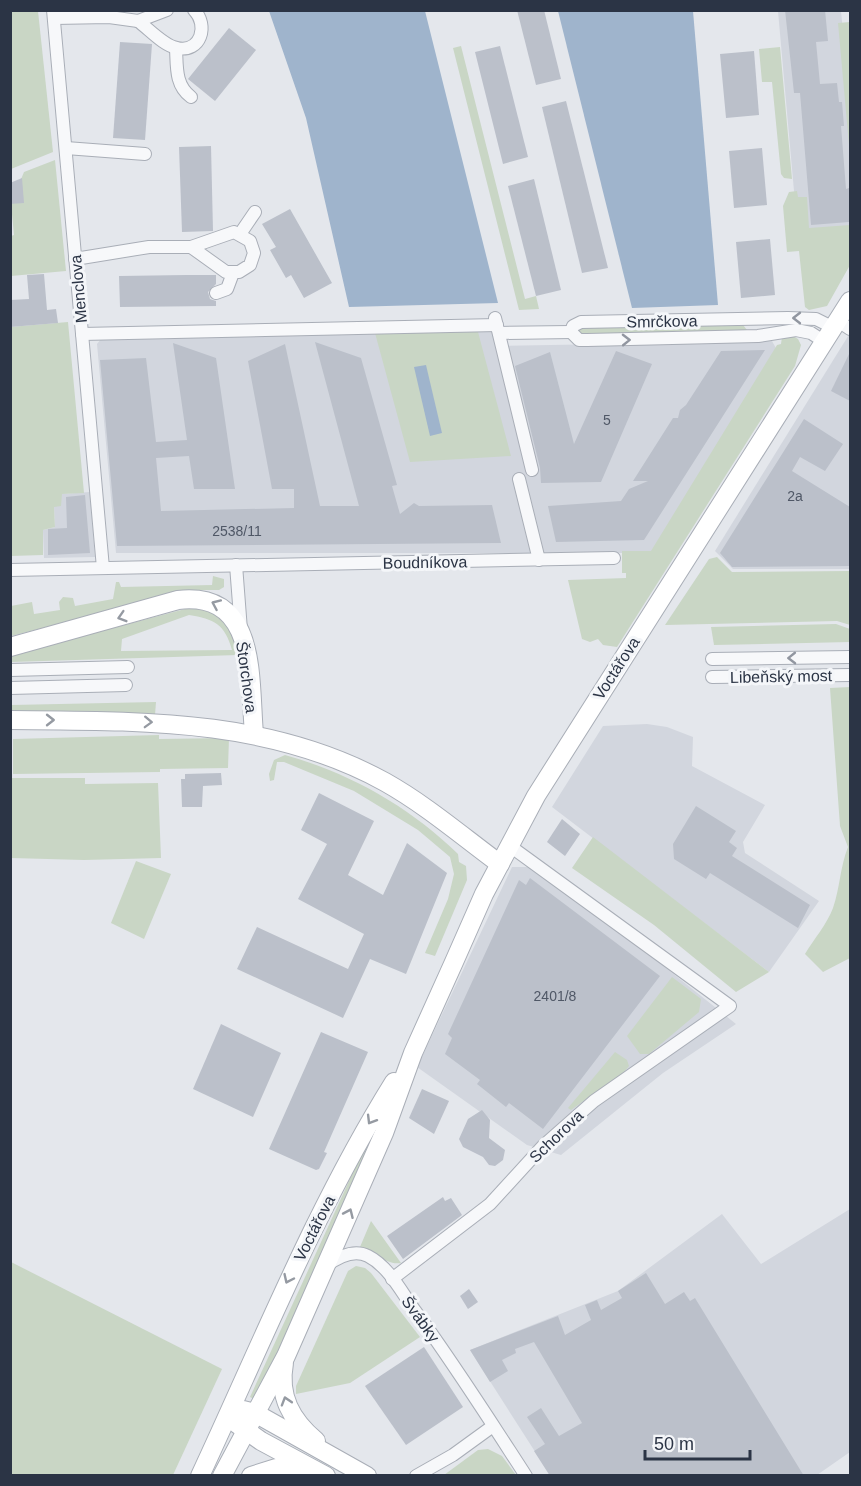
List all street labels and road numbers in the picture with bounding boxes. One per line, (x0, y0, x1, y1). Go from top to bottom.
street label: Menclova (67, 254, 90, 324)
street label: Smrčkova (626, 312, 698, 331)
street label: Boudníkova (383, 553, 468, 572)
street label: Voctářova (590, 634, 643, 703)
street label: Štorchova (233, 640, 261, 714)
street label: Libeňský most (730, 667, 833, 686)
street label: Schorova (526, 1107, 587, 1166)
street label: Voctářova (291, 1193, 338, 1264)
street label: Švábky (398, 1292, 444, 1346)

